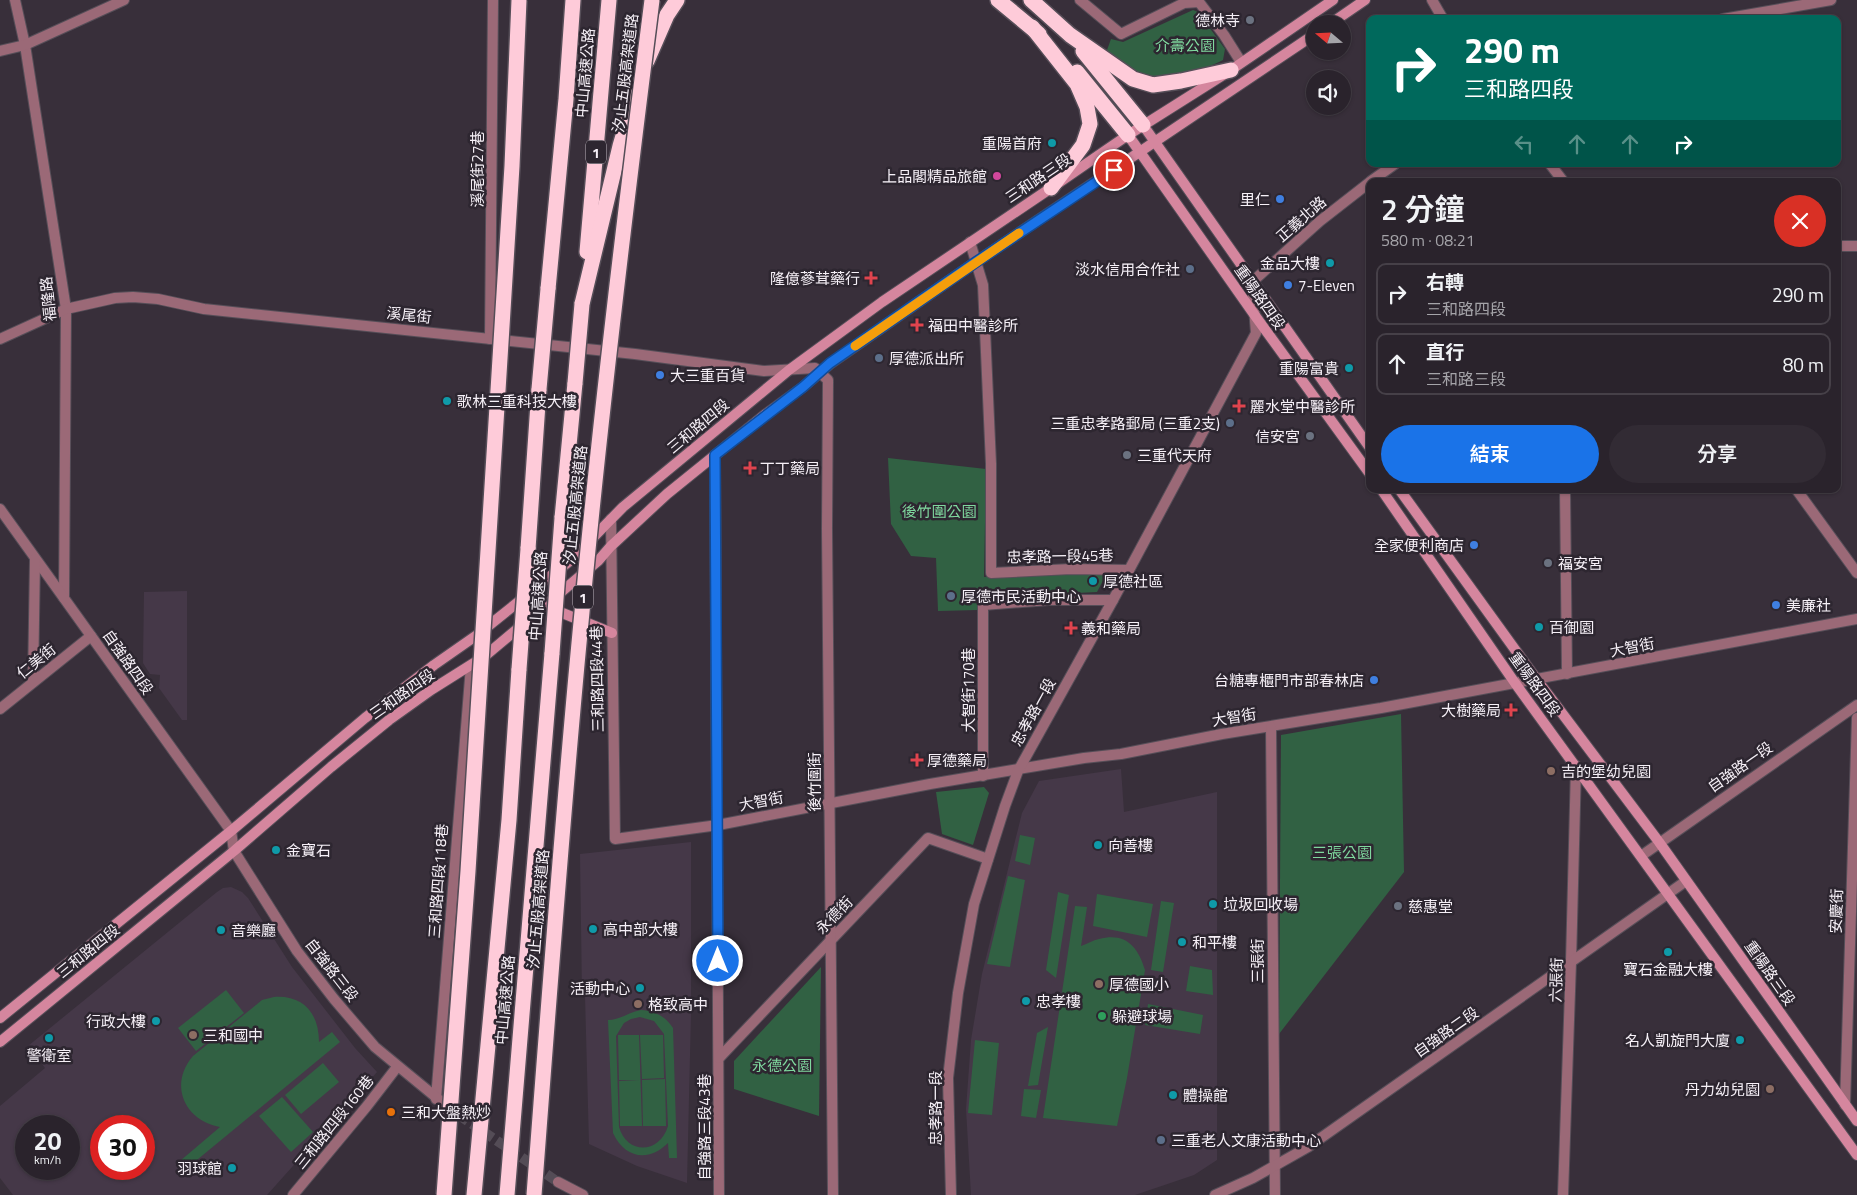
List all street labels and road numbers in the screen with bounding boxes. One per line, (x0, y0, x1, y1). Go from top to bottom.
street label: 汐止五股高架道路 (606, 12, 644, 134)
street label: 中山高速公路 (570, 27, 600, 119)
street label: 溪尾街27巷 (466, 131, 489, 207)
road number: 1 (586, 140, 606, 163)
street label: 三和路三段 (1000, 147, 1076, 209)
street label: 正義北路 (1271, 191, 1331, 247)
street label: 重陽路四段 (1229, 260, 1291, 334)
street label: 福隆路 (34, 275, 62, 323)
street label: 溪尾街 (385, 301, 433, 329)
street label: 三和路四段 (662, 393, 734, 459)
street label: 汐止五股高架道路 (557, 444, 593, 566)
street label: 忠孝路一段45巷 (1006, 544, 1114, 568)
street label: 中山高速公路 (523, 550, 553, 642)
road number: 1 (573, 586, 593, 608)
street label: 自強路四段 (97, 625, 159, 699)
street label: 三和路四段44巷 (585, 625, 609, 733)
street label: 大智街 (1608, 631, 1656, 663)
street label: 仁美街 (11, 638, 61, 684)
street label: 大智街170巷 (957, 647, 980, 733)
street label: 重陽路四段 (1504, 647, 1566, 721)
street label: 三和路四段 (365, 663, 439, 725)
street label: 忠孝路一段 (1005, 674, 1061, 750)
street label: 大智街 (1210, 702, 1258, 732)
street label: 自強路一段 (1703, 736, 1777, 798)
street label: 後竹圍街 (803, 752, 826, 812)
street label: 大智街 (737, 785, 785, 817)
street label: 三和路四段118巷 (423, 823, 453, 939)
street label: 汐止五股高架道路 (521, 848, 555, 970)
street label: 安慶街 (1824, 888, 1848, 934)
street label: 永德街 (810, 891, 858, 939)
street label: 三和路四段 (52, 918, 124, 984)
street label: 自強路三段 (300, 933, 364, 1007)
street label: 重陽路三段 (1739, 936, 1801, 1010)
street label: 三張街 (1246, 938, 1269, 984)
street label: 中山高速公路 (490, 954, 520, 1046)
street label: 六張街 (1544, 957, 1568, 1003)
street label: 自強路二段 (1409, 1001, 1483, 1063)
street label: 三和路四段160巷 (289, 1070, 379, 1174)
street label: 忠孝路一段 (924, 1070, 947, 1146)
street label: 自強路三段43巷 (693, 1074, 716, 1180)

